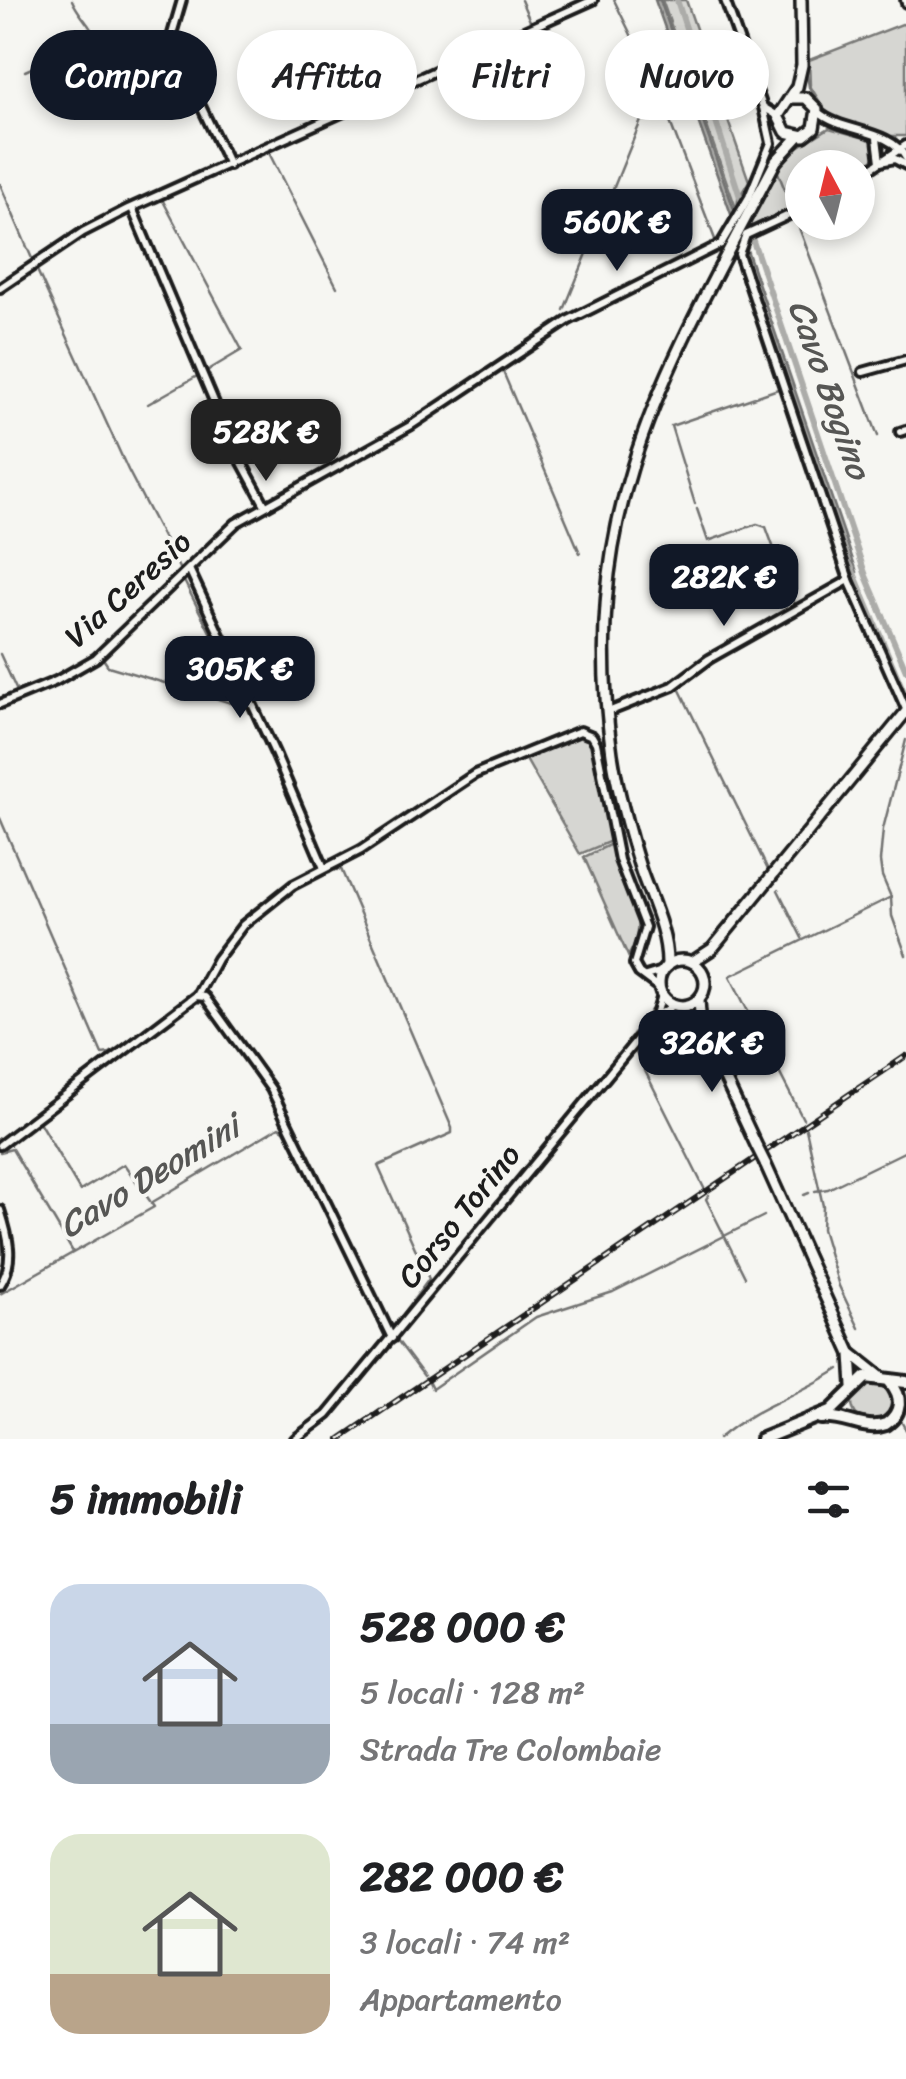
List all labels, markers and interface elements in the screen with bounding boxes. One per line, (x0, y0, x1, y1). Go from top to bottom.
chip: Compra (30, 30, 217, 120)
chip: Affitta (237, 30, 417, 120)
chip: Filtri (437, 30, 585, 120)
chip: Nuovo (605, 30, 769, 120)
north arrow (785, 150, 875, 240)
map controls (785, 150, 875, 240)
pin: 560K € (536, 189, 698, 274)
text: 560K € (564, 193, 670, 250)
water label: Cavo Bogino (770, 291, 890, 489)
pin: 528K € (185, 399, 347, 484)
text: 528K € (213, 403, 319, 460)
street label: Via Ceresio (51, 515, 205, 663)
pin: 282K € (643, 544, 805, 629)
text: 282K € (671, 548, 777, 605)
pin: 305K € (159, 636, 321, 721)
text: 305K € (187, 640, 293, 697)
pin: 326K € (631, 1010, 793, 1095)
text: 326K € (660, 1014, 764, 1071)
water label: Cavo Deomini (46, 1094, 258, 1255)
street label: Corso Torino (382, 1130, 536, 1302)
text: 5 immobili (50, 1462, 242, 1536)
icon: filters (801, 1472, 856, 1527)
text: 528 000 € (360, 1590, 565, 1664)
icon: home (130, 1624, 250, 1744)
text: 5 locali · 128 m² (360, 1664, 585, 1721)
text: Strada Tre Colombaie (360, 1721, 661, 1778)
text: 282 000 € (360, 1840, 563, 1914)
icon: home (130, 1874, 250, 1994)
text: 3 locali · 74 m² (360, 1914, 570, 1971)
text: Appartamento (360, 1971, 562, 2028)

